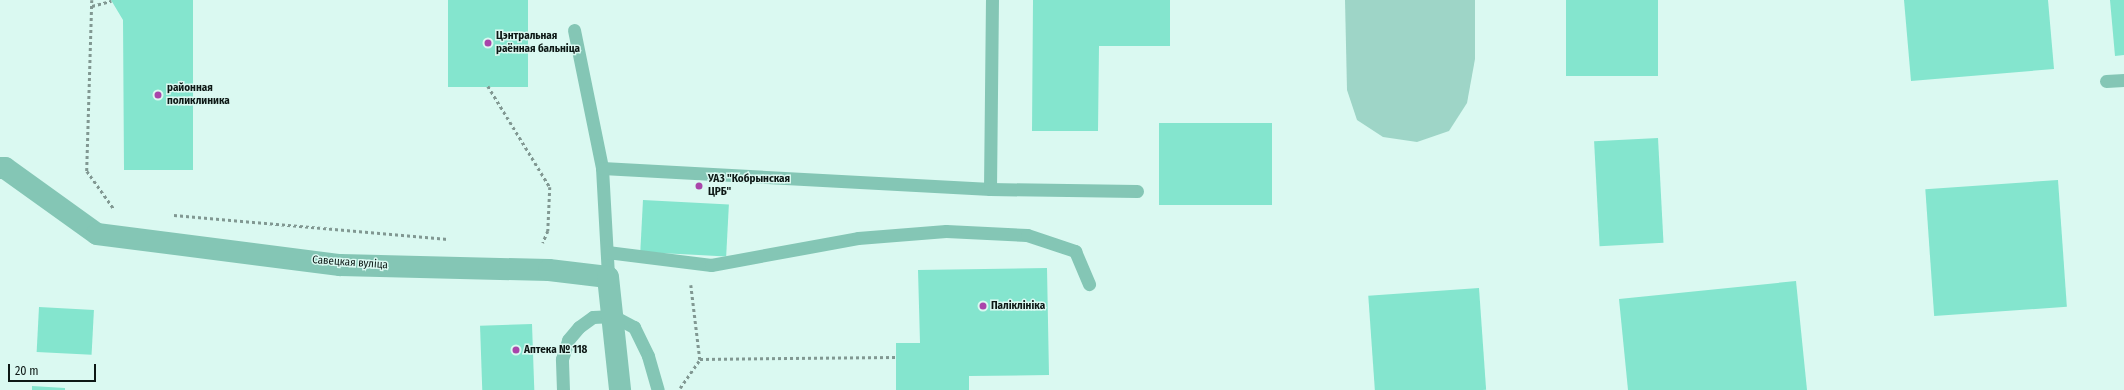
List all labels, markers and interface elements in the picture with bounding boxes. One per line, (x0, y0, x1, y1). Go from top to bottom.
place label: Цэнтральная раённая бальніца (496, 30, 580, 56)
marker: Цэнтральная раённая бальніца (483, 38, 493, 48)
place label: районная поликлиника (167, 82, 230, 108)
marker: районная поликлиника (152, 89, 164, 101)
place label: УАЗ "Кобрынская ЦРБ" (708, 173, 790, 199)
marker: УАЗ "Кобрынская ЦРБ" (693, 180, 705, 192)
street label: Савецкая вуліца (312, 254, 388, 272)
place label: Паліклініка (991, 299, 1045, 313)
marker: Паліклініка (978, 301, 988, 311)
place label: Аптека № 118 (524, 343, 587, 357)
marker: Аптека № 118 (511, 345, 521, 355)
scale bar (10, 356, 98, 382)
text: 20 m (15, 364, 39, 378)

